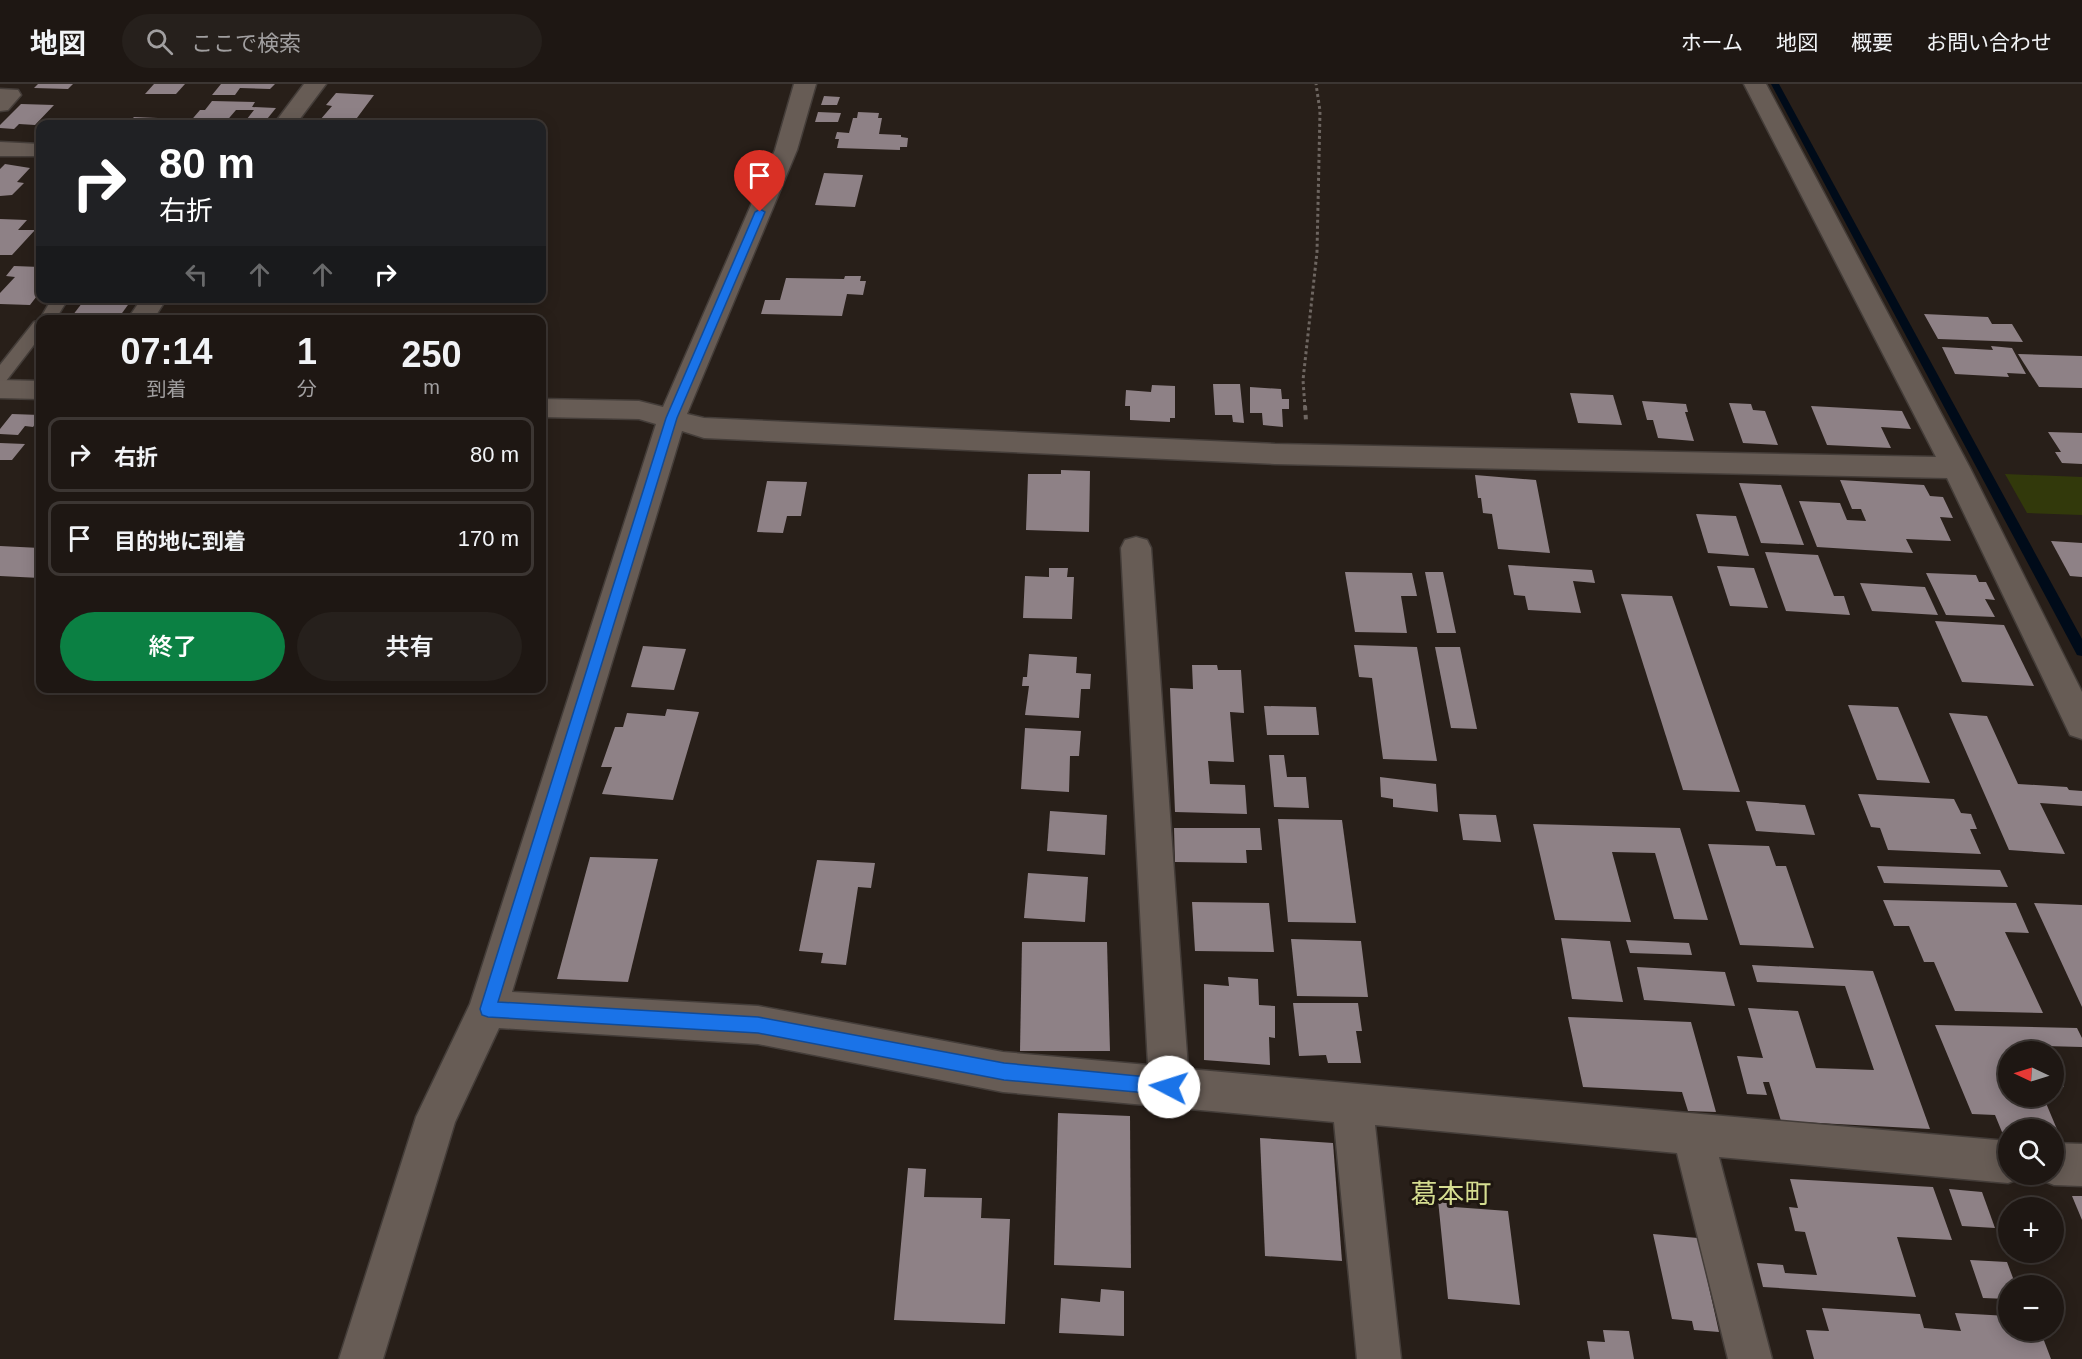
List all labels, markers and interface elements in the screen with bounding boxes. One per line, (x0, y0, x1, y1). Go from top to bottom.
search box (122, 14, 542, 68)
icon: search (143, 25, 176, 58)
text: 地図 (30, 28, 86, 59)
text: ここで検索 (191, 31, 301, 56)
text: ホーム (1681, 31, 1743, 54)
text: 地図 (1776, 31, 1818, 54)
text: 概要 (1851, 31, 1893, 54)
text: お問い合わせ (1926, 31, 2052, 54)
text: 80 m (159, 140, 255, 187)
icon: right (60, 144, 138, 222)
pin (734, 150, 785, 212)
icon: arrive (743, 159, 776, 192)
text: 右折 (159, 196, 213, 226)
icon: left (180, 258, 213, 291)
icon: ahead (243, 258, 276, 291)
icon: ahead (306, 258, 339, 291)
icon: right (369, 258, 402, 291)
text: 07:14 (120, 331, 213, 372)
text: 1 (297, 331, 317, 372)
text: 250 (401, 334, 462, 375)
text: m (423, 376, 440, 398)
text: 到着 (146, 378, 186, 400)
text: 分 (297, 378, 317, 400)
icon: right (63, 438, 96, 471)
text: 80 m (470, 442, 519, 467)
text: 右折 (114, 445, 158, 470)
icon: arrive (63, 522, 96, 555)
text: 170 m (458, 526, 519, 551)
text: 目的地に到着 (114, 529, 246, 554)
button: 終了 (60, 612, 285, 681)
button: 共有 (297, 612, 522, 681)
north arrow (1998, 1041, 2064, 1107)
map controls (1998, 1041, 2064, 1341)
position arrow (1137, 1055, 1201, 1119)
button: search (1998, 1119, 2064, 1185)
district label: 葛本町 (1411, 1179, 1492, 1209)
button: + (1998, 1197, 2064, 1263)
button: − (1998, 1275, 2064, 1341)

